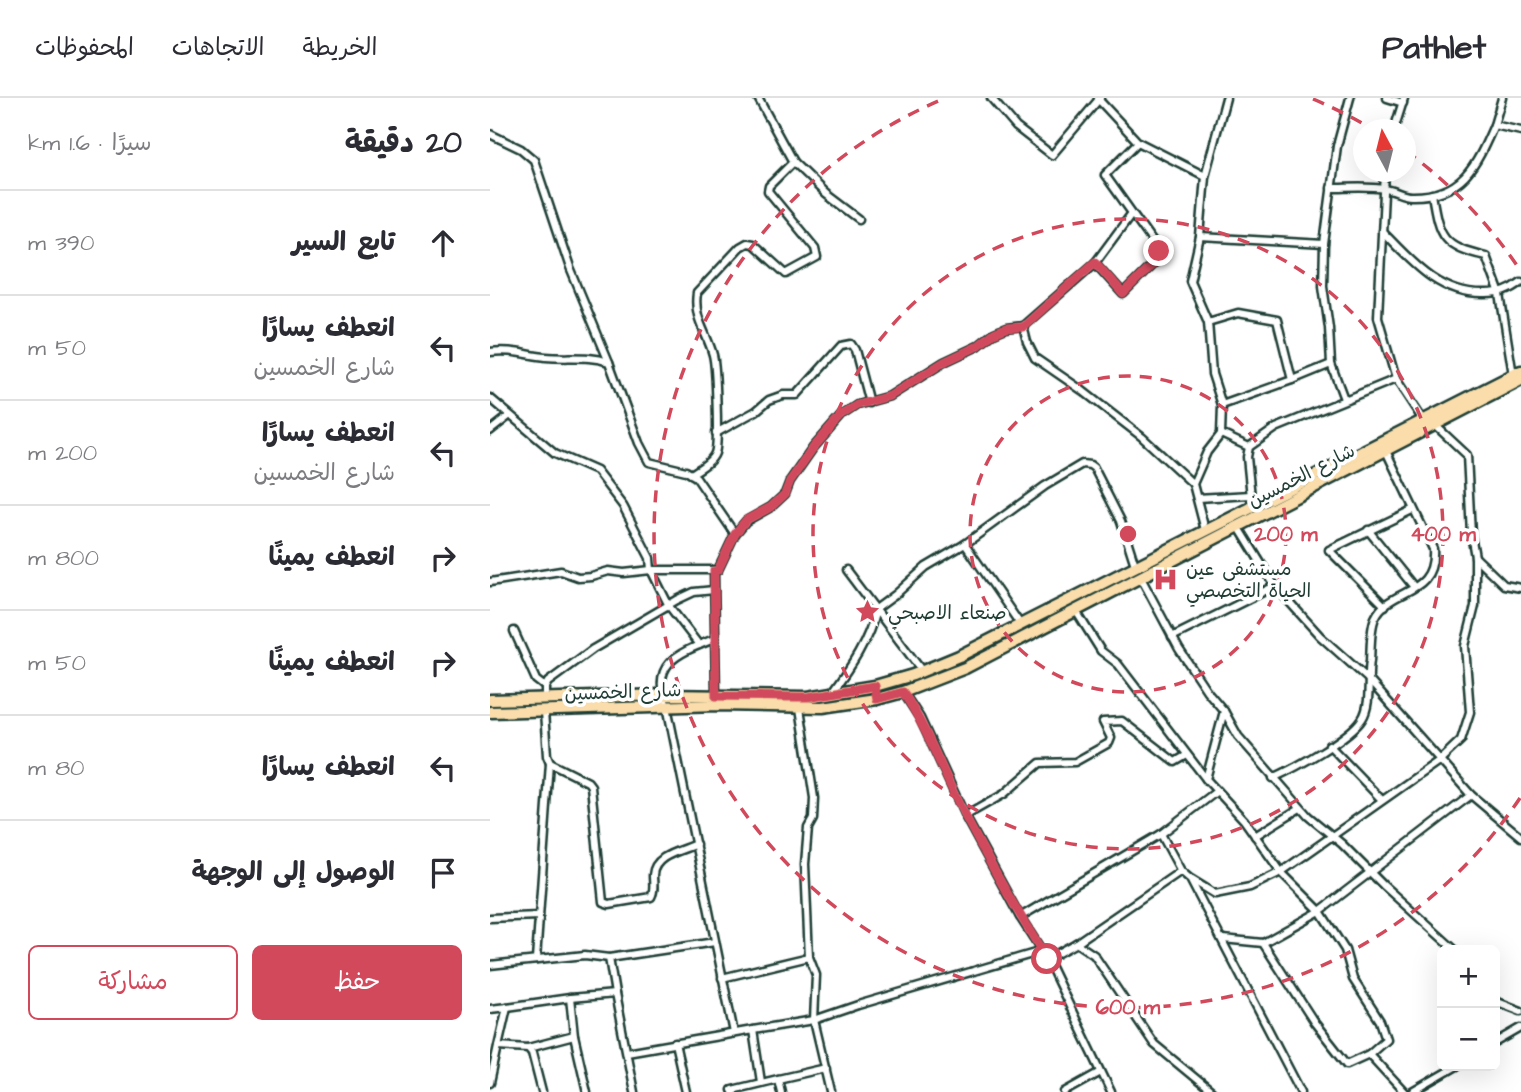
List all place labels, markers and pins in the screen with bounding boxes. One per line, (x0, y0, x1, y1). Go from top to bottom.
centre of rings (1116, 522, 1140, 546)
place label: مستشفى عين الحياة التخصصي (1186, 556, 1311, 607)
hospital icon: مستشفى عين الحياة التخصصي (1152, 565, 1180, 593)
place icon: صنعاء الاصبحي (854, 598, 882, 626)
place label: صنعاء الاصبحي (888, 600, 1007, 629)

